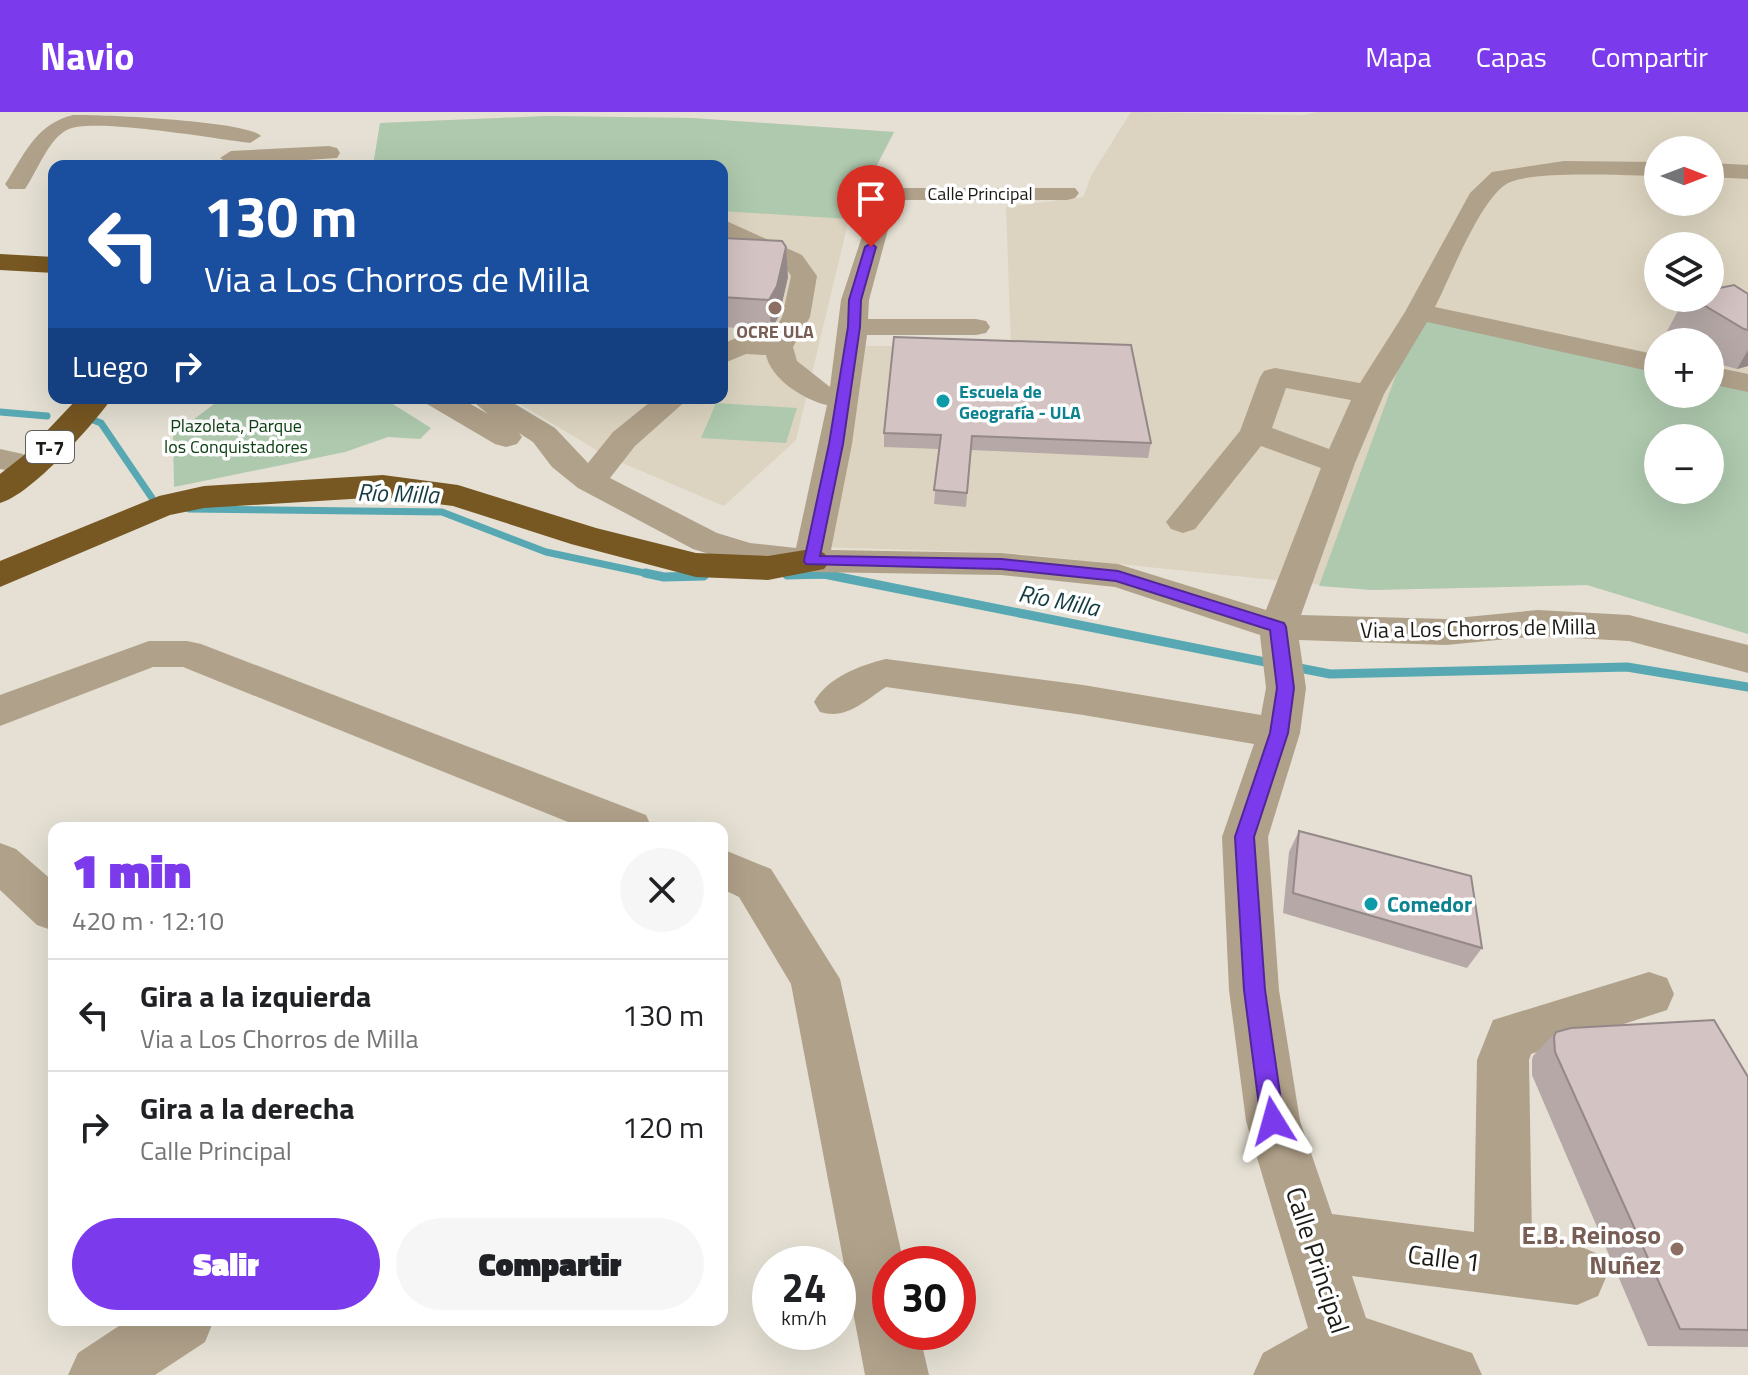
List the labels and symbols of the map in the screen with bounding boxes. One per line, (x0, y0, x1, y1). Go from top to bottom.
north arrow (1644, 136, 1724, 216)
pin (837, 165, 905, 247)
street label: Calle Principal (927, 180, 1033, 207)
marker: OCRE ULA (766, 299, 784, 317)
place label: OCRE ULA (736, 318, 814, 345)
place label: Escuela de Geografía - ULA (959, 378, 1081, 426)
marker: Escuela de Geografía - ULA (934, 392, 952, 410)
park label: Plazoleta, Parque los Conquistadores (164, 412, 308, 460)
road number: T-7 (26, 431, 74, 463)
water label: Río Milla (357, 474, 441, 512)
water label: Río Milla (1016, 575, 1104, 626)
street label: Via a Los Chorros de Milla (1360, 609, 1596, 647)
place label: Comedor (1387, 887, 1472, 921)
marker: Comedor (1362, 895, 1380, 913)
position arrow (1231, 1079, 1315, 1163)
street label: Calle Principal (1276, 1182, 1360, 1338)
place label: E.B. Reinoso Nuñez (1522, 1215, 1661, 1284)
street label: Calle 1 (1406, 1234, 1482, 1282)
marker: E.B. Reinoso Nuñez (1668, 1240, 1686, 1258)
speed limit sign: 30 (872, 1246, 976, 1350)

